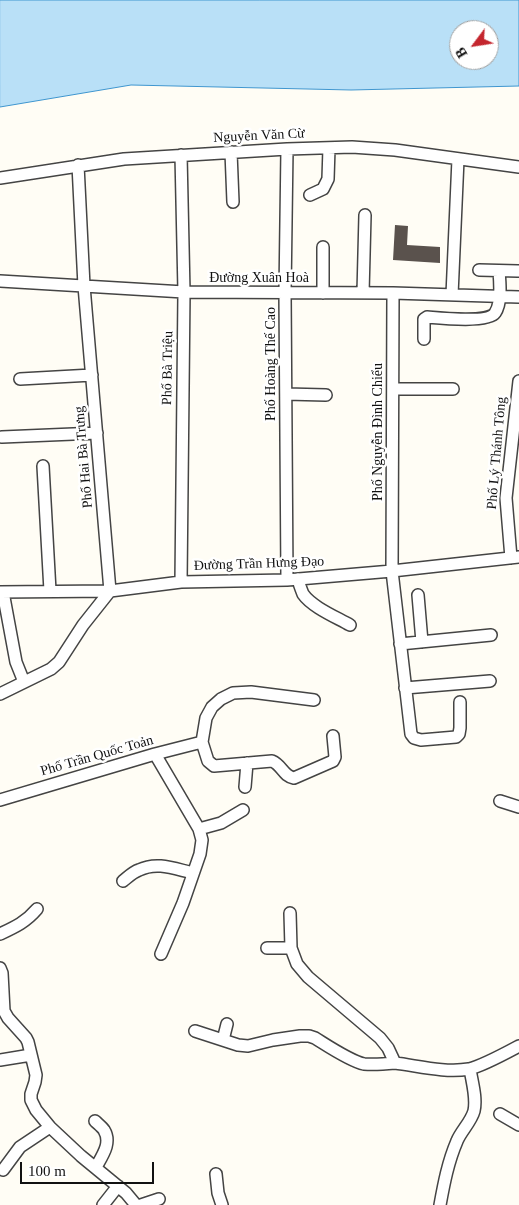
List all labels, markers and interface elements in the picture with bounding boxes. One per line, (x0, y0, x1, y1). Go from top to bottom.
north arrow (449, 20, 499, 70)
text: B (453, 45, 470, 60)
street label: Nguyễn Văn Cừ (213, 125, 305, 147)
street label: Đường Xuân Hoà (209, 270, 309, 286)
street label: Phố Hoàng Thế Cao (263, 307, 279, 421)
street label: Phố Bà Triệu (159, 331, 177, 405)
street label: Phố Nguyễn Đình Chiểu (370, 363, 386, 501)
street label: Phố Lý Thánh Tông (484, 396, 510, 510)
street label: Phố Hai Bà Trưng (71, 405, 97, 509)
street label: Đường Trần Hưng Đạo (193, 553, 325, 575)
street label: Phố Trần Quốc Toản (39, 732, 155, 780)
scale bar (22, 1152, 156, 1184)
text: 100 m (28, 1163, 66, 1179)

